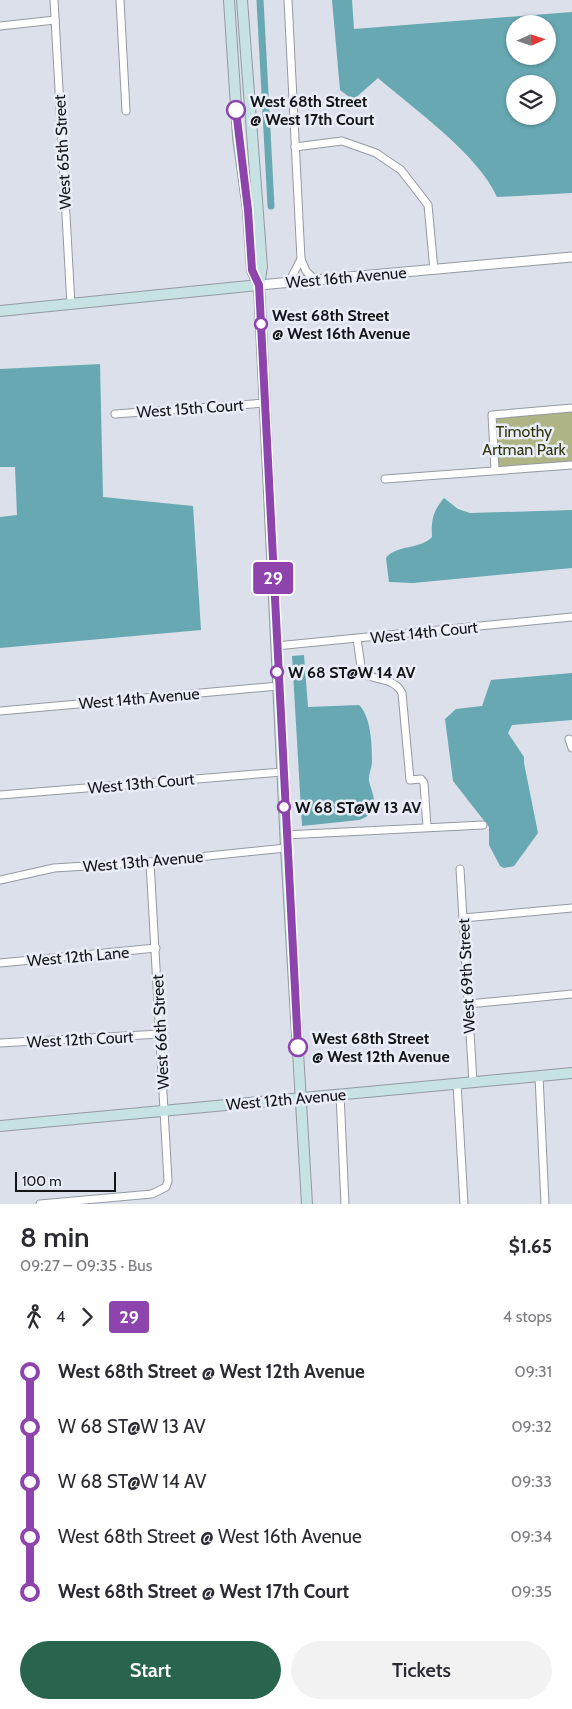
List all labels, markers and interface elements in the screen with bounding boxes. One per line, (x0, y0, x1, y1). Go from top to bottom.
north arrow (506, 15, 556, 65)
map controls (506, 15, 556, 125)
button: layers (506, 75, 556, 125)
place label: West 68th Street @ West 17th Court (250, 92, 375, 129)
street label: West 65th Street (50, 94, 75, 210)
marker: West 68th Street @ West 17th Court (226, 100, 246, 120)
street label: West 16th Avenue (285, 263, 407, 292)
place label: West 68th Street @ West 16th Avenue (272, 306, 410, 343)
marker: West 68th Street @ West 16th Avenue (254, 317, 268, 331)
street label: West 15th Court (136, 395, 245, 422)
park label: Timothy Artman Park (482, 422, 567, 459)
line badge: 29 (250, 562, 296, 594)
text: 29 (263, 567, 283, 589)
street label: West 14th Court (369, 617, 479, 648)
place label: W 68 ST@W 14 AV (288, 663, 415, 682)
marker: W 68 ST@W 14 AV (270, 665, 284, 679)
street label: West 14th Avenue (78, 684, 200, 713)
street label: West 13th Court (87, 769, 196, 798)
place label: W 68 ST@W 13 AV (295, 798, 421, 817)
marker: W 68 ST@W 13 AV (277, 800, 291, 814)
street label: West 13th Avenue (82, 847, 204, 876)
street label: West 69th Street (454, 917, 479, 1034)
street label: West 12th Lane (26, 943, 130, 970)
street label: West 66th Street (148, 973, 173, 1090)
street label: West 12th Court (26, 1027, 134, 1052)
place label: West 68th Street @ West 12th Avenue (312, 1029, 450, 1066)
marker: West 68th Street @ West 12th Avenue (288, 1037, 308, 1057)
street label: West 12th Avenue (225, 1085, 347, 1114)
scale bar (15, 1169, 116, 1192)
text: 100 m (22, 1172, 62, 1190)
text: 8 min (20, 1220, 90, 1254)
text: $1.65 (509, 1235, 552, 1258)
text: 09:27 – 09:35 · Bus (20, 1256, 152, 1275)
icon: walk (20, 1303, 48, 1331)
icon: forward (73, 1303, 101, 1331)
text: 29 (119, 1306, 139, 1328)
text: 4 (56, 1307, 65, 1326)
text: 4 stops (503, 1307, 552, 1326)
text: West 68th Street @ West 12th Avenue (58, 1360, 365, 1383)
text: 09:31 (515, 1362, 552, 1381)
text: W 68 ST@W 13 AV (58, 1415, 206, 1438)
text: 09:32 (511, 1417, 552, 1436)
text: W 68 ST@W 14 AV (58, 1470, 206, 1493)
text: 09:33 (511, 1472, 552, 1491)
text: West 68th Street @ West 16th Avenue (58, 1525, 362, 1548)
text: 09:34 (511, 1527, 552, 1546)
text: West 68th Street @ West 17th Court (58, 1580, 349, 1603)
text: 09:35 (511, 1582, 552, 1601)
button: Start (20, 1641, 281, 1699)
button: Tickets (291, 1641, 552, 1699)

